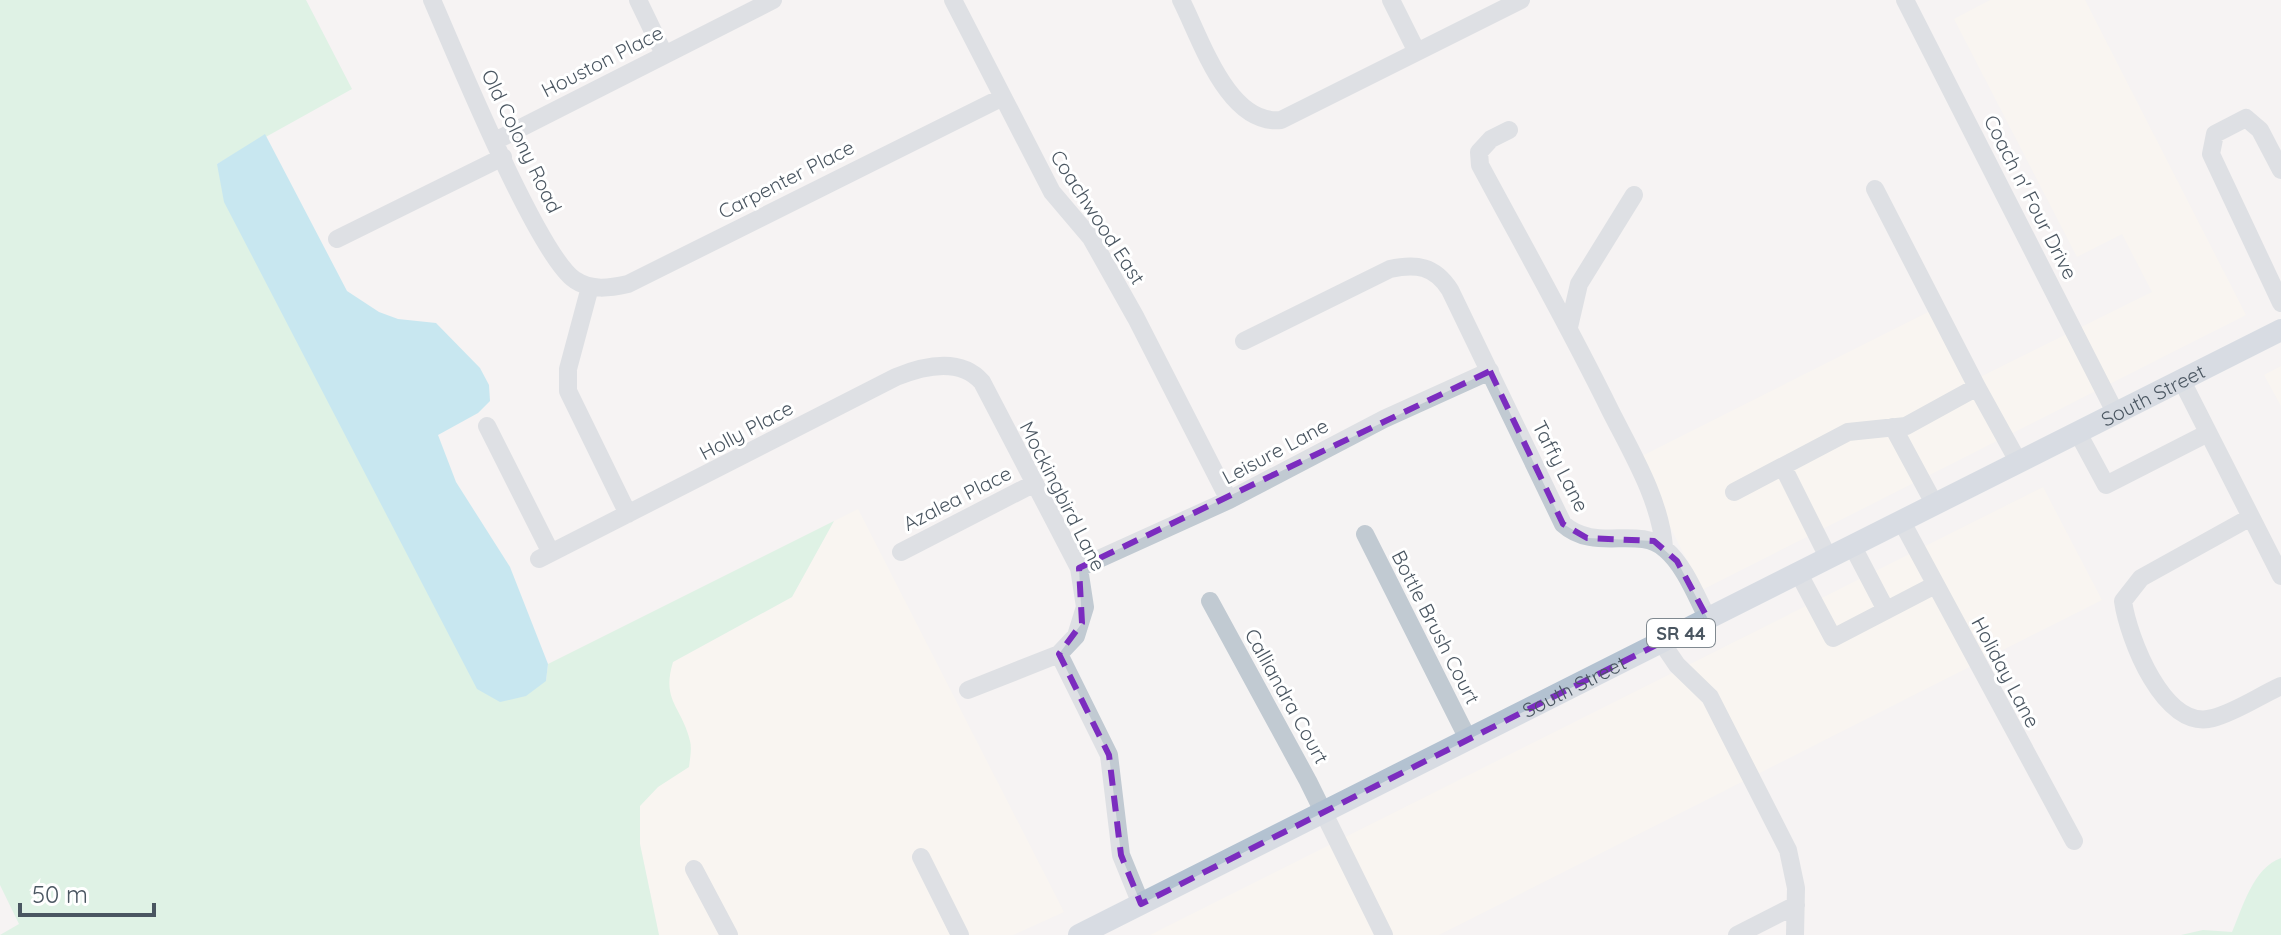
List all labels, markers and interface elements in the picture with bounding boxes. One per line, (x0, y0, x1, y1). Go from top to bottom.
street label: Houston Place (537, 20, 667, 102)
street label: Old Colony Road (476, 65, 568, 217)
street label: Coach n' Four Drive (1979, 111, 2083, 283)
street label: Carpenter Place (714, 134, 858, 224)
street label: Coachwood East (1045, 145, 1151, 289)
street label: South Street (2097, 358, 2209, 431)
street label: Holly Place (695, 395, 797, 465)
street label: Leisure Lane (1218, 413, 1332, 489)
street label: Taffy Lane (1527, 416, 1595, 516)
street label: Mockingbird Lane (1014, 417, 1112, 575)
street label: Azalea Place (899, 460, 1015, 536)
street label: Bottle Brush Court (1386, 546, 1486, 708)
street label: Holiday Lane (1966, 612, 2046, 732)
road number: SR 44 (1647, 619, 1715, 647)
street label: Calliandra Court (1240, 624, 1335, 768)
street label: South Street (1518, 649, 1630, 723)
scale bar (20, 867, 154, 917)
text: 50 m (32, 879, 88, 909)

